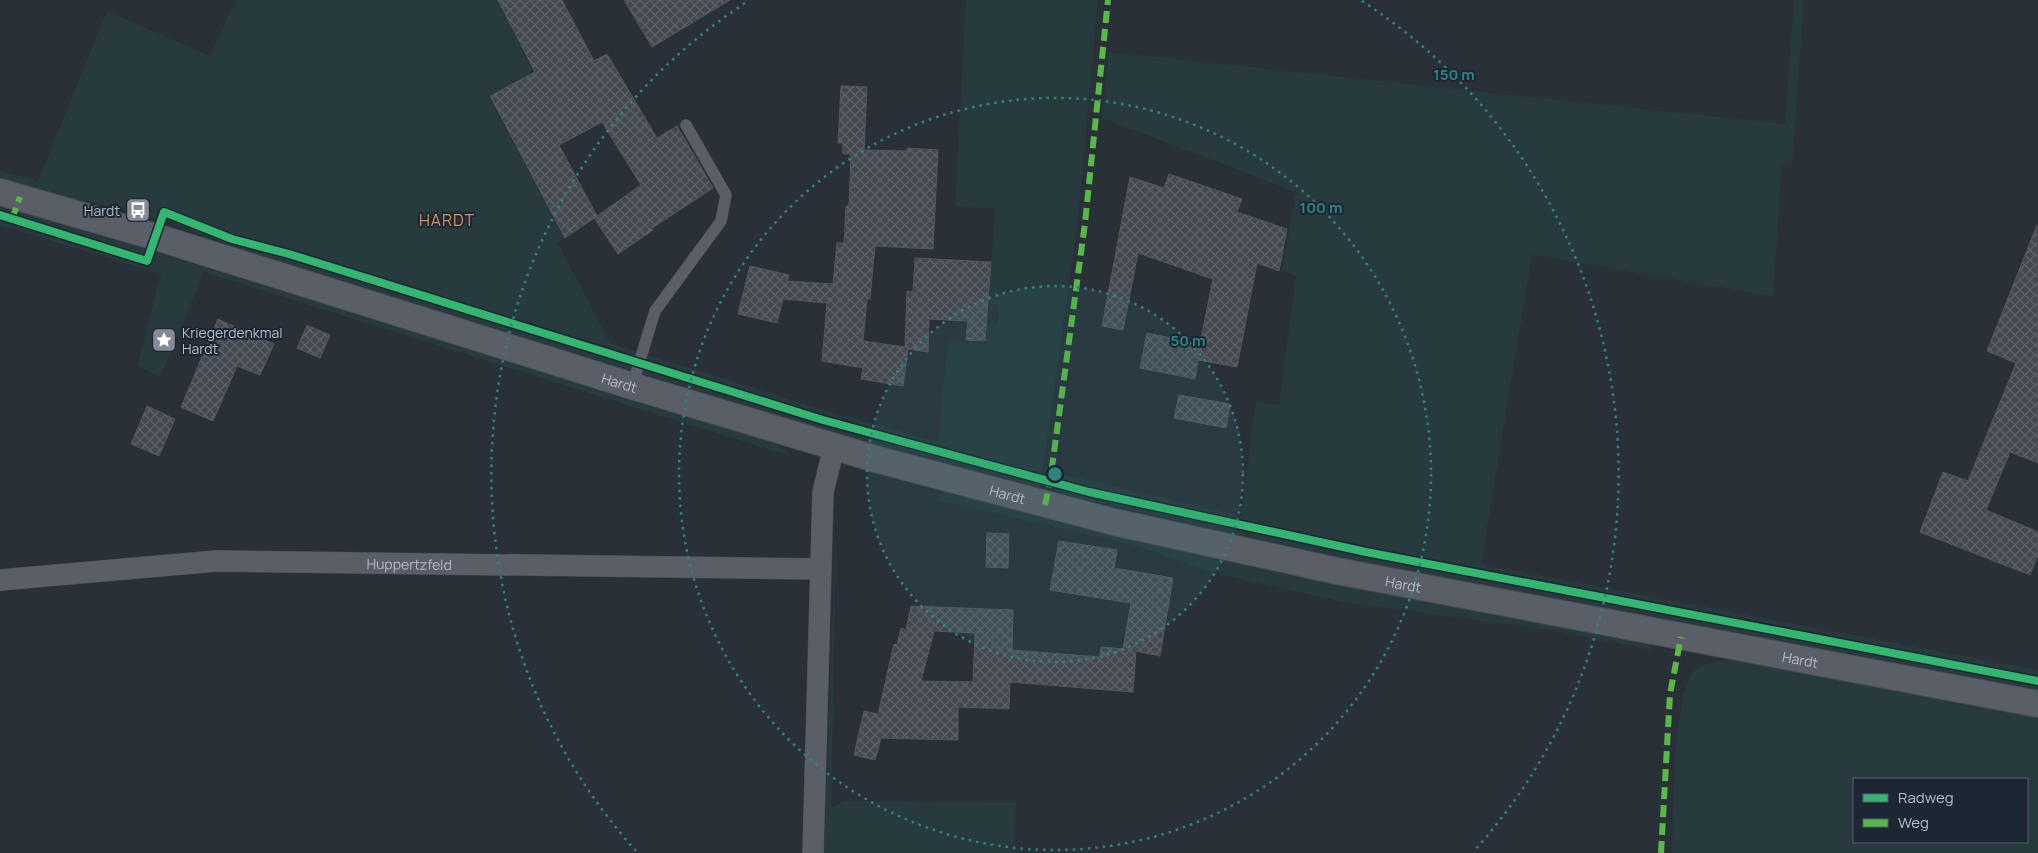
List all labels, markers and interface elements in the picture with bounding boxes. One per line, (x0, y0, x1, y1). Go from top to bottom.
text: 150 m (1433, 64, 1475, 85)
bus stop icon: Hardt (125, 197, 151, 223)
text: 100 m (1300, 197, 1342, 218)
place label: Hardt (84, 201, 120, 220)
district label: HARDT (419, 209, 475, 231)
place label: Kriegerdenkmal Hardt (182, 323, 283, 358)
place icon: Kriegerdenkmal Hardt (151, 327, 177, 353)
text: 50 m (1170, 330, 1206, 351)
street label: Hardt (599, 368, 640, 397)
centre of rings (1046, 465, 1064, 483)
street label: Hardt (988, 480, 1028, 508)
street label: Huppertzfeld (366, 553, 452, 574)
street label: Hardt (1384, 571, 1423, 596)
street label: Hardt (1781, 646, 1820, 672)
legend (1853, 778, 2028, 843)
text: Radweg (1898, 787, 1954, 808)
text: Weg (1898, 812, 1929, 833)

